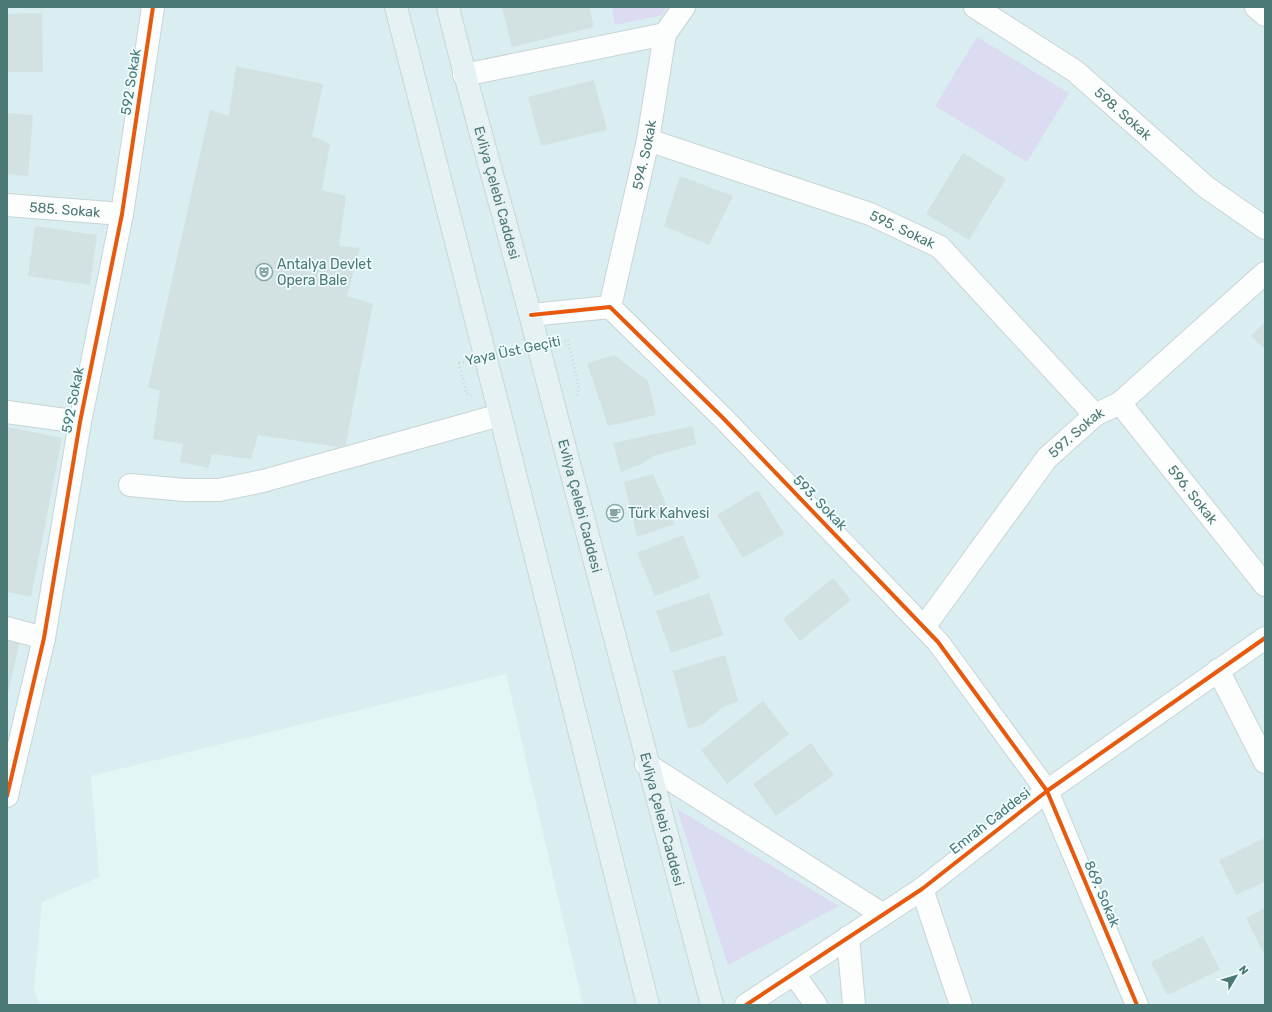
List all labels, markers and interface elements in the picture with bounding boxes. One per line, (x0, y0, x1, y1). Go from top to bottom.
street label: 592 Sokak (117, 47, 145, 116)
street label: 598. Sokak (1091, 84, 1156, 144)
street label: 594. Sokak (628, 118, 660, 191)
street label: Evliya Çelebi Caddesi (471, 124, 523, 261)
street label: 585. Sokak (29, 198, 102, 221)
street label: 595. Sokak (867, 207, 939, 252)
place label: Antalya Devlet Opera Bale (277, 256, 372, 289)
theatre icon: Antalya Devlet Opera Bale (254, 262, 274, 282)
street label: Yaya Üst Geçiti (464, 333, 562, 369)
street label: 592 Sokak (58, 365, 88, 435)
street label: 597. Sokak (1045, 403, 1107, 461)
street label: Evliya Çelebi Caddesi (555, 437, 606, 574)
street label: 596. Sokak (1164, 462, 1222, 528)
street label: 593. Sokak (789, 472, 851, 535)
cafe icon: Türk Kahvesi (605, 503, 625, 523)
place label: Türk Kahvesi (628, 505, 709, 522)
street label: Evliya Çelebi Caddesi (637, 751, 688, 888)
street label: Emrah Caddesi (946, 784, 1034, 858)
street label: 869. Sokak (1080, 858, 1124, 930)
north arrow (1216, 956, 1256, 996)
text: N (1236, 963, 1251, 977)

